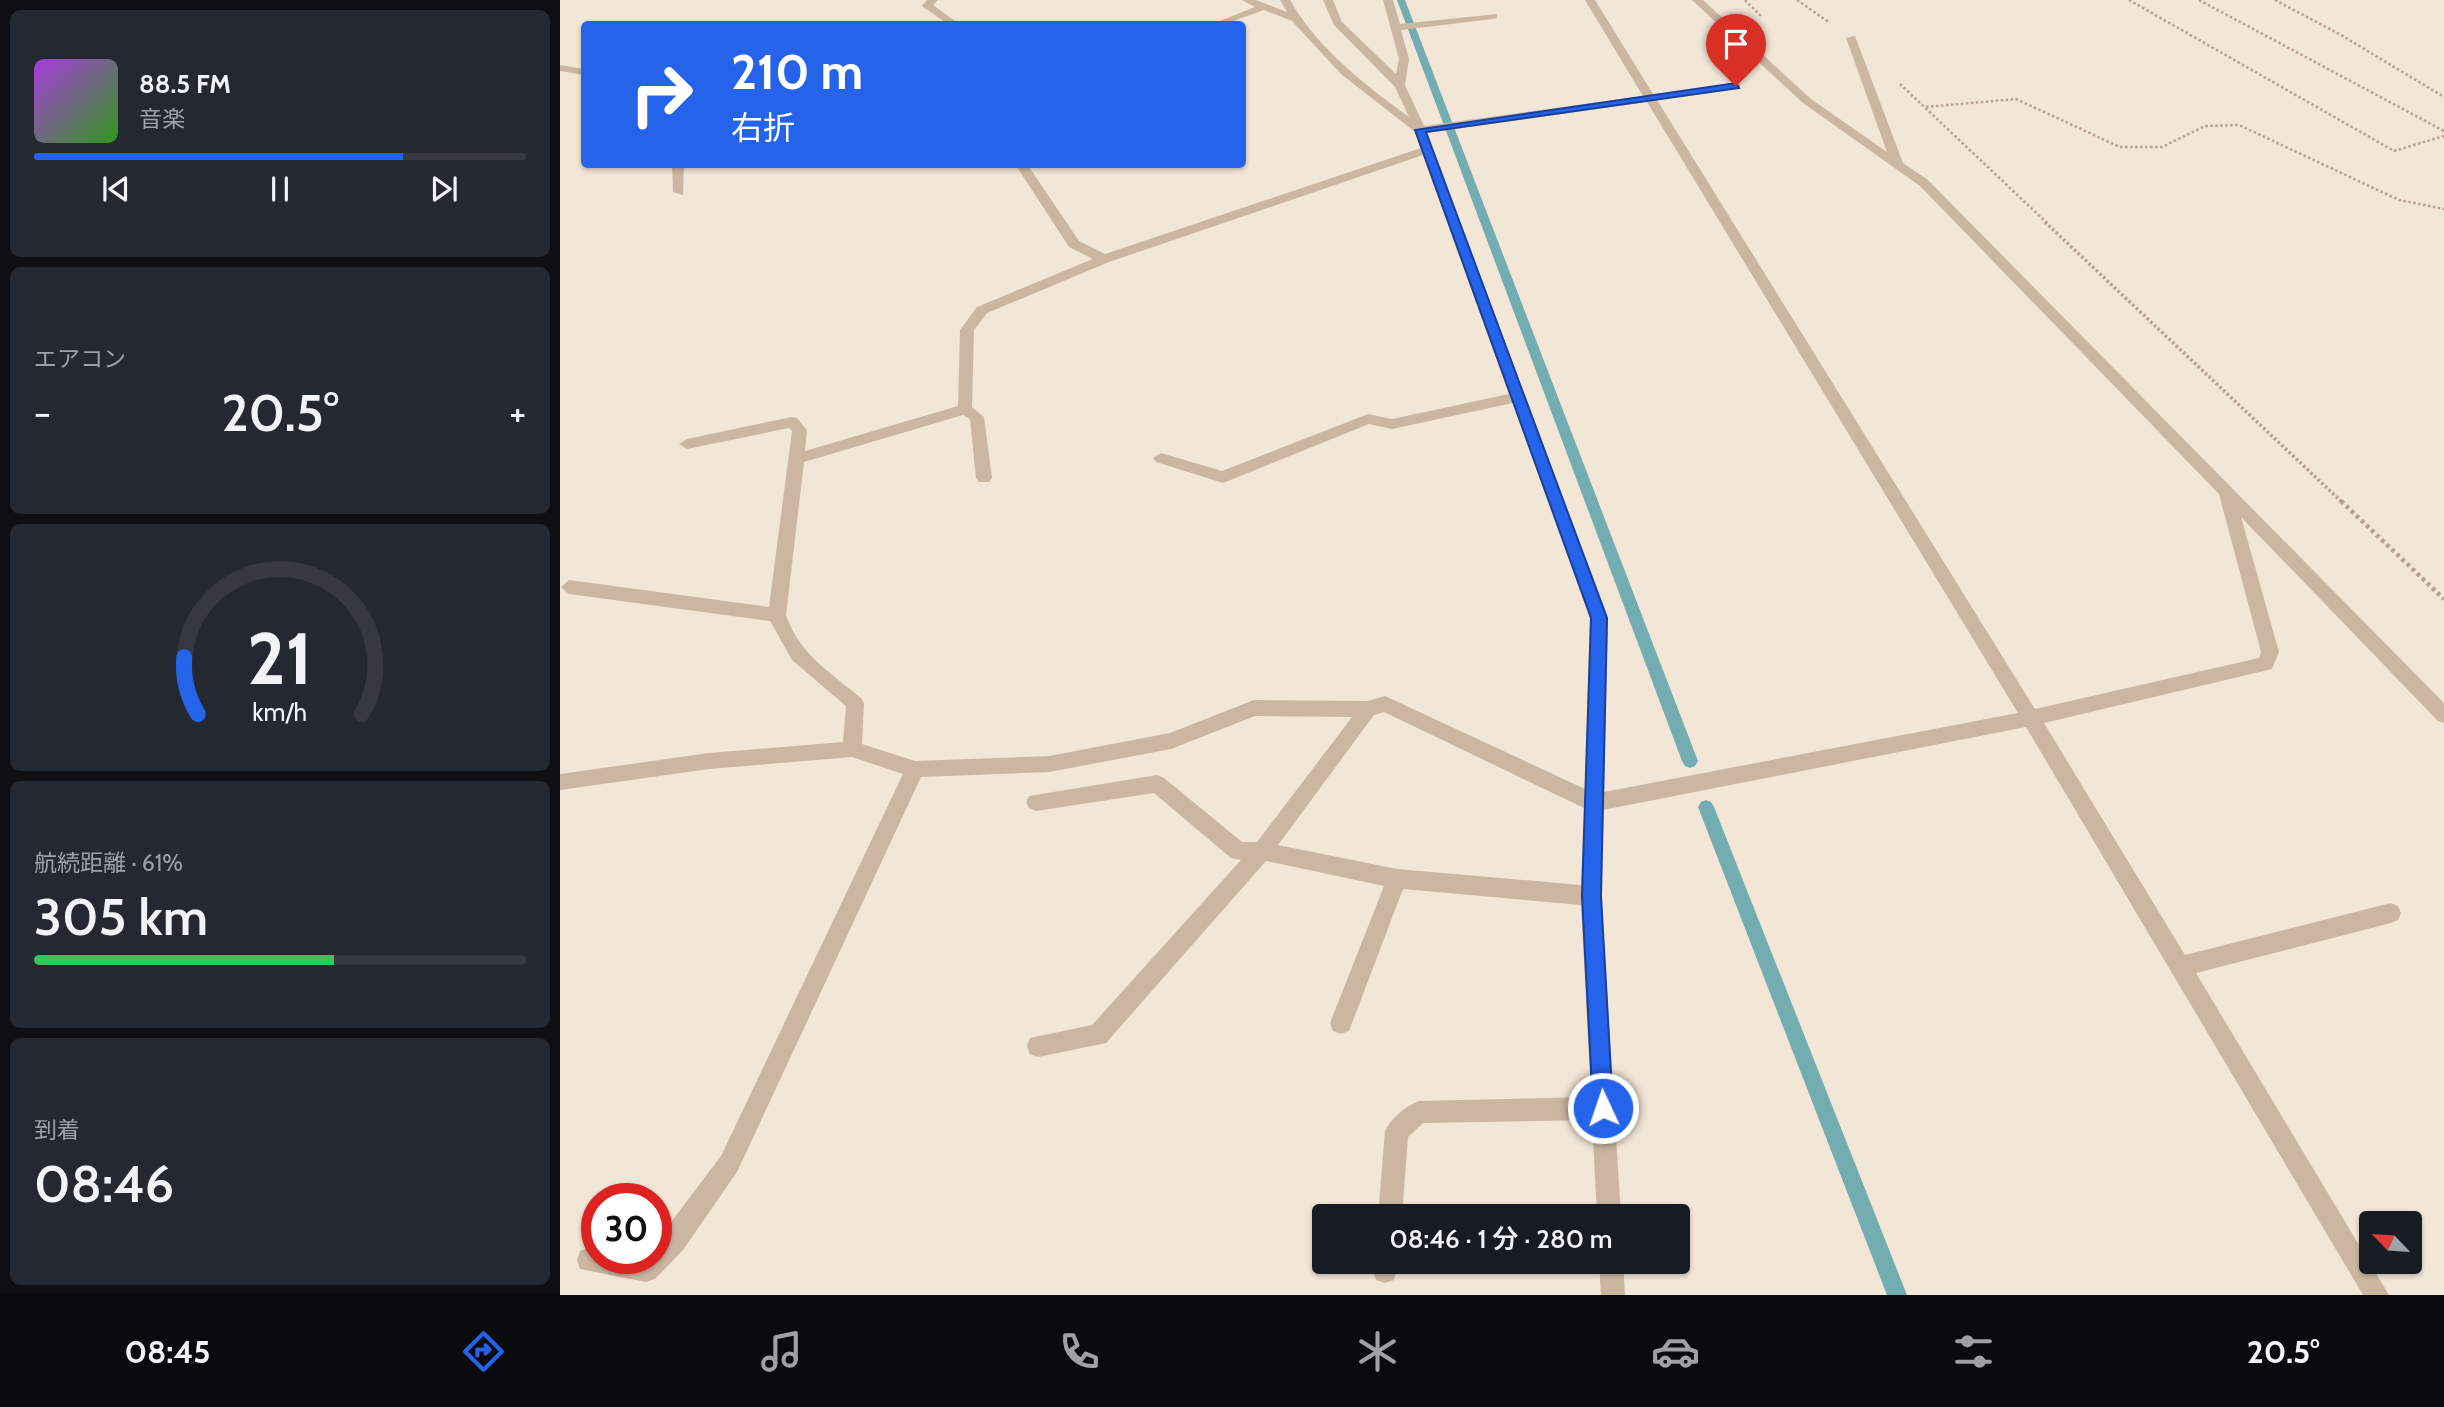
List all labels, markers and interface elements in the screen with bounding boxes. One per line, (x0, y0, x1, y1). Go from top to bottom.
pin (1706, 14, 1766, 86)
icon: arrive (1717, 25, 1755, 63)
text: 210 m (731, 42, 863, 101)
icon: right (616, 49, 707, 140)
text: 88.5 FM (139, 68, 231, 100)
text: 音楽 (139, 105, 185, 133)
text: 右折 (731, 108, 795, 147)
icon: previous (97, 170, 135, 208)
icon: pause (261, 170, 299, 208)
icon: next (425, 170, 463, 208)
text: エアコン (34, 345, 126, 373)
text: 20.5° (221, 381, 339, 444)
text: − (34, 389, 51, 436)
text: + (509, 389, 526, 436)
text: 21 (247, 614, 313, 702)
text: km/h (253, 696, 307, 726)
text: 航続距離 · 61% (34, 849, 183, 877)
text: 305 km (34, 885, 208, 948)
position arrow (1566, 1071, 1640, 1145)
text: 到着 (34, 1116, 80, 1144)
text: 08:46 (34, 1152, 174, 1215)
speed limit sign: 30 (581, 1183, 672, 1274)
north arrow (2359, 1211, 2422, 1274)
map controls (2359, 1211, 2422, 1274)
text: 08:46 · 1 分 · 280 m (1390, 1223, 1612, 1255)
icon: directions (459, 1327, 508, 1376)
icon: music (757, 1327, 806, 1376)
icon: phone (1055, 1327, 1104, 1376)
icon: climate (1353, 1327, 1402, 1376)
icon: car (1651, 1327, 1700, 1376)
icon: filters (1949, 1327, 1998, 1376)
text: 08:45 (124, 1332, 211, 1371)
text: 20.5° (2247, 1332, 2319, 1371)

